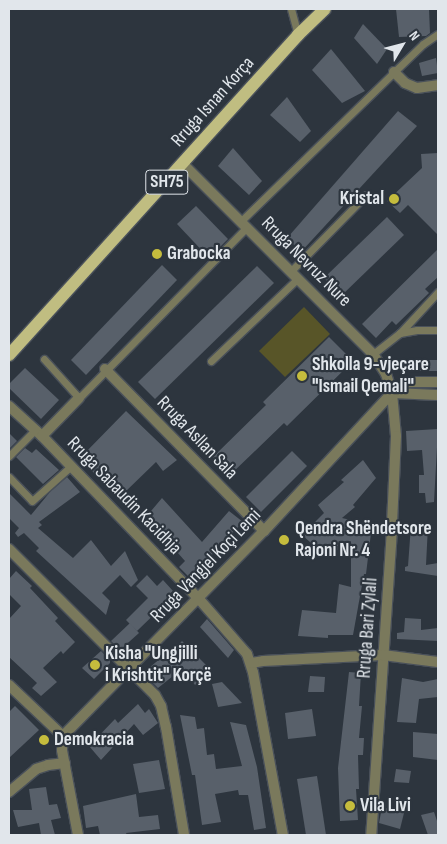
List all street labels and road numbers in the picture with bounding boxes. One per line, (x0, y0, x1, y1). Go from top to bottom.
street label: Rruga Isnan Korça (167, 52, 259, 152)
road number: SH75 (144, 166, 190, 198)
street label: Rruga Nevruz Nure (256, 212, 356, 312)
street label: Rruga Asllan Sala (152, 392, 242, 484)
street label: Rruga Sabaudin Kacidhja (62, 432, 186, 560)
street label: Rruga Vangjel Koçi Lemi (146, 504, 266, 628)
street label: Rruga Bari Zylali (353, 577, 383, 679)

